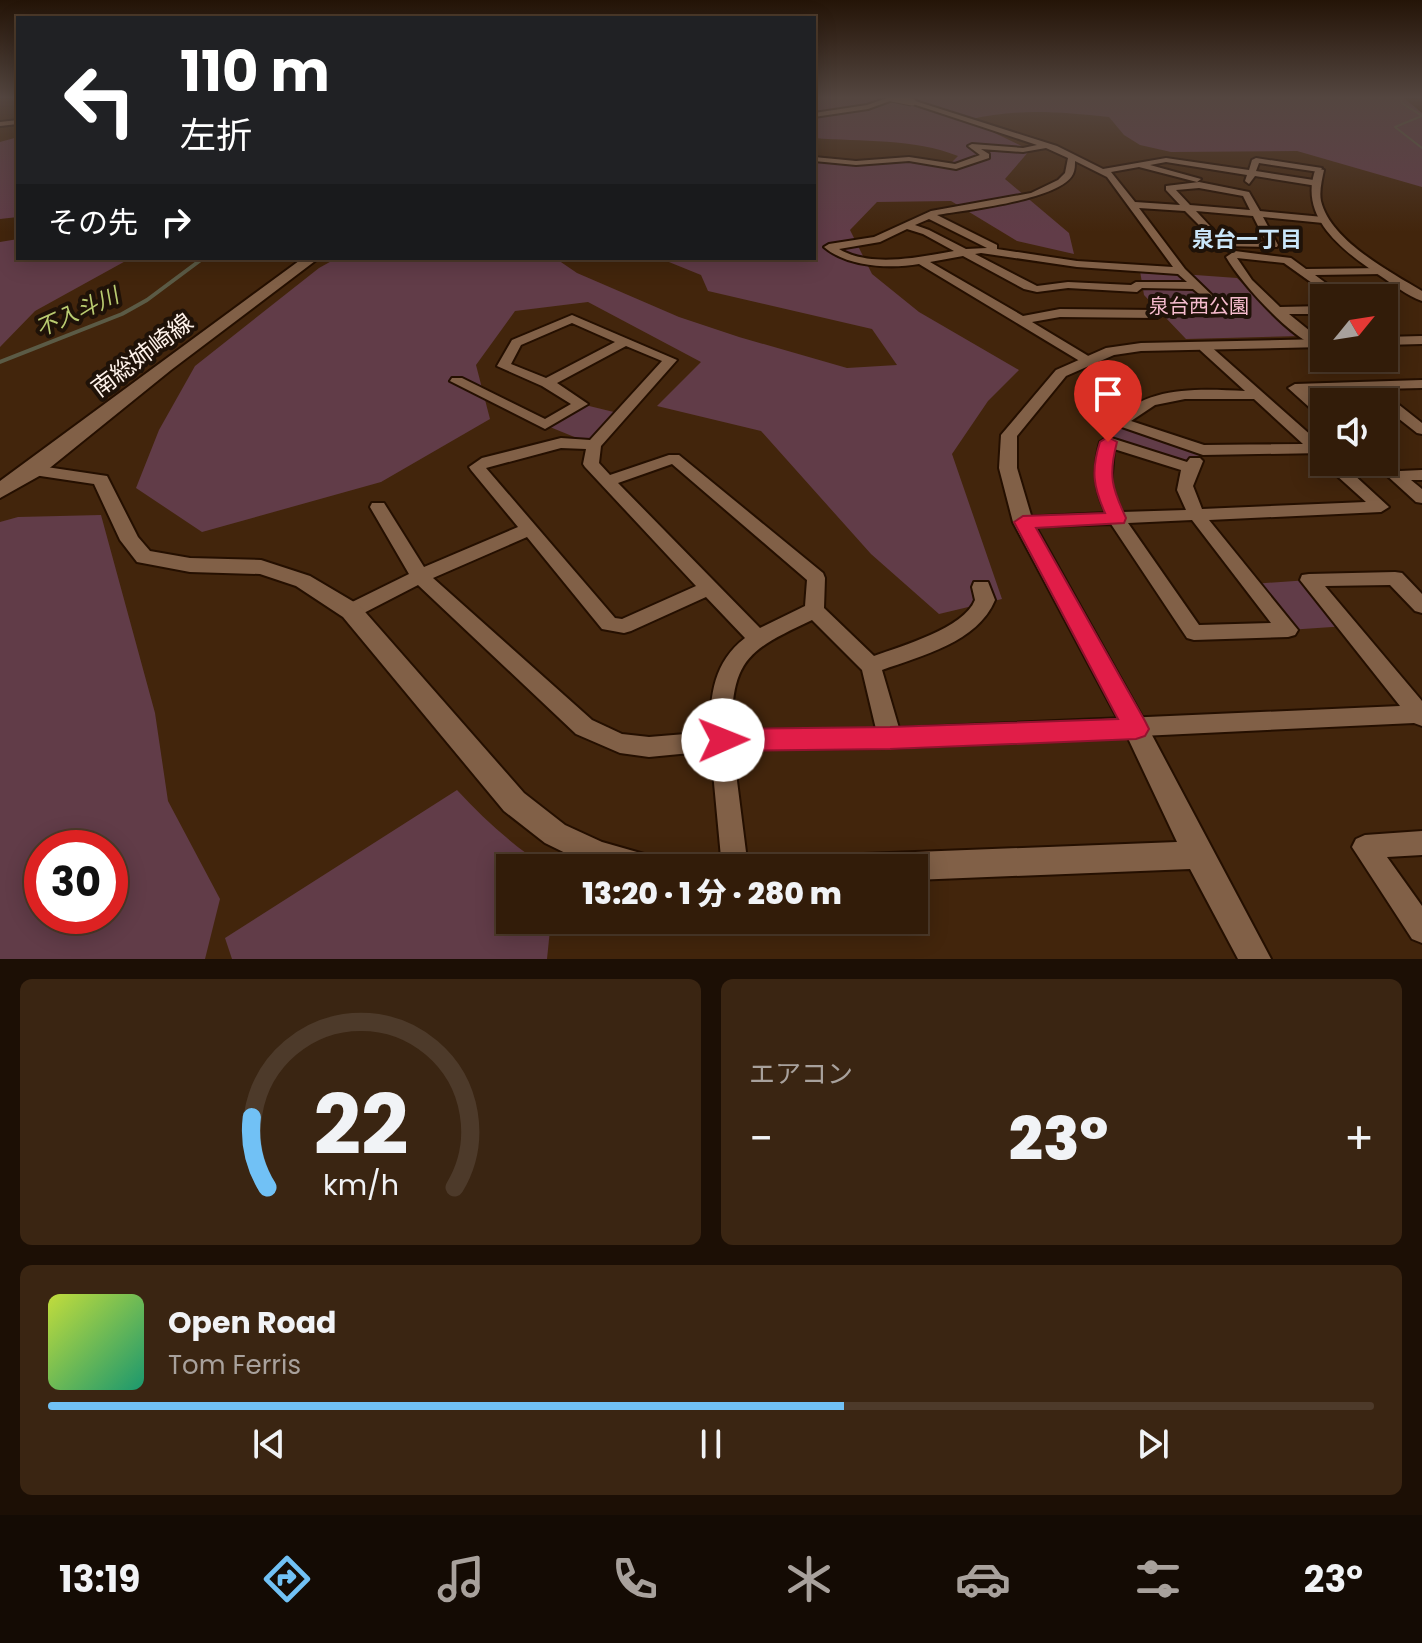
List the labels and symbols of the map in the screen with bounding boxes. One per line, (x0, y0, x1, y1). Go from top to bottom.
district label: 泉台一丁目 (1192, 224, 1302, 255)
water label: 不入斗川 (30, 279, 125, 344)
north arrow (1310, 284, 1398, 372)
park label: 泉台西公園 (1149, 292, 1249, 320)
street label: 南総姉崎線 (84, 306, 200, 404)
pin (1074, 360, 1142, 442)
position arrow (681, 698, 765, 782)
speed limit sign: 30 (24, 830, 128, 934)

